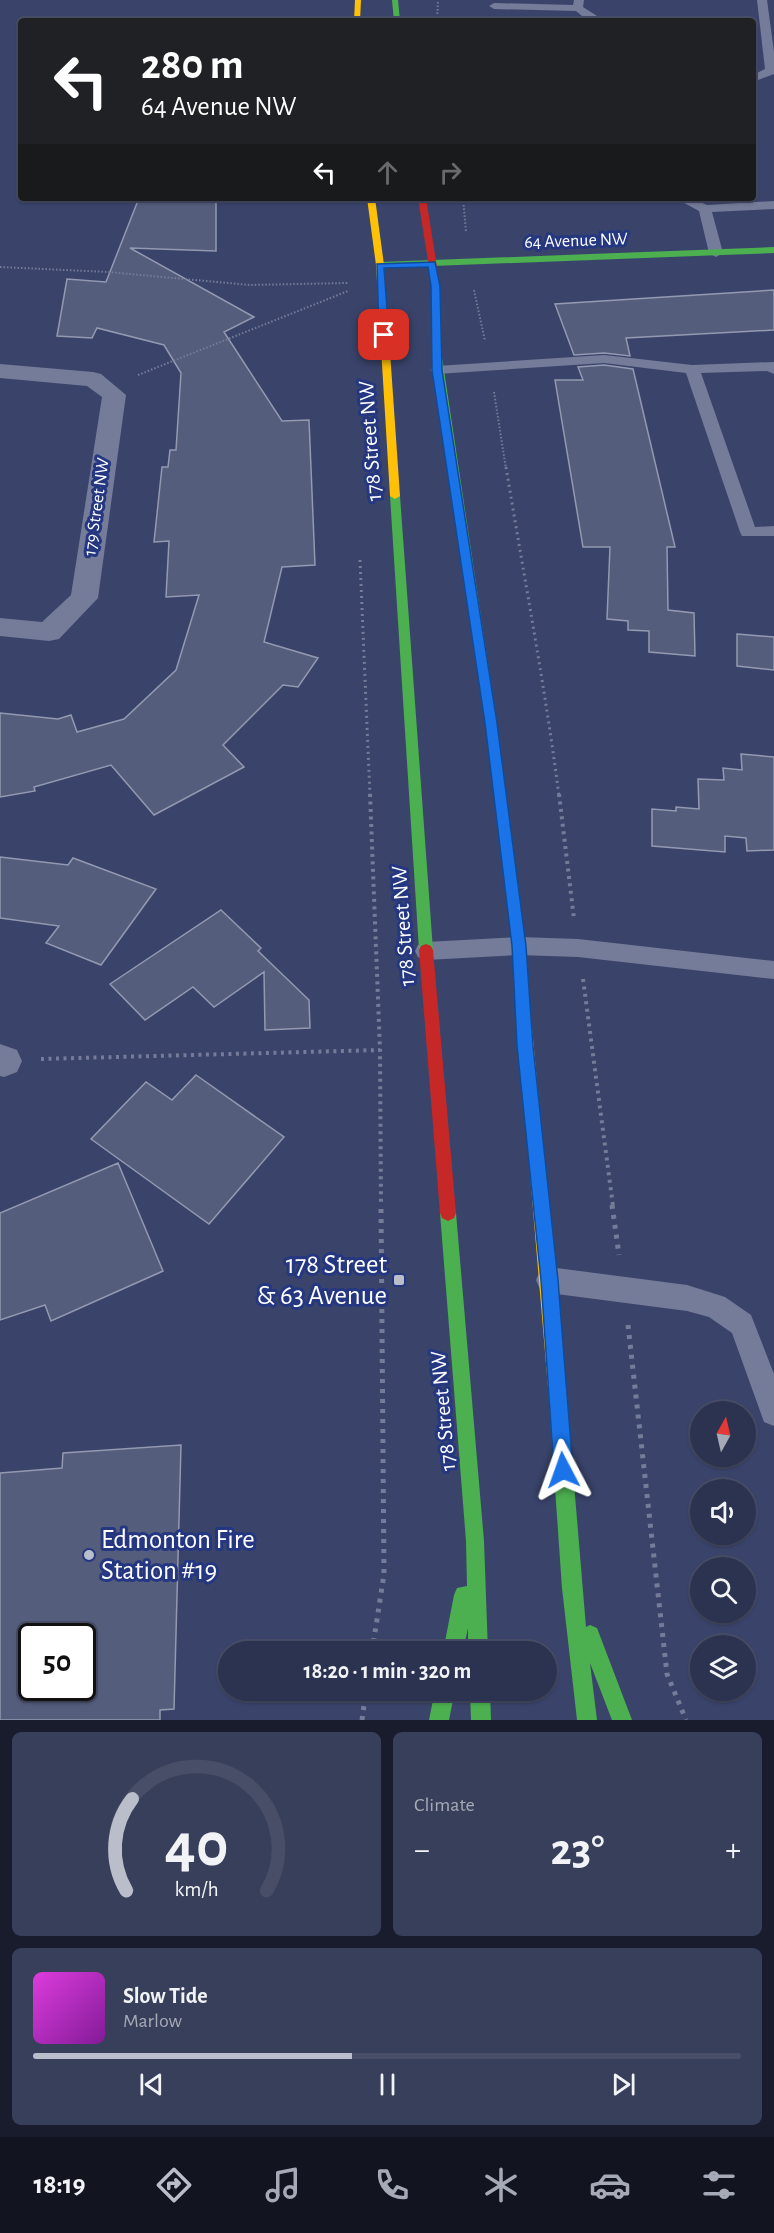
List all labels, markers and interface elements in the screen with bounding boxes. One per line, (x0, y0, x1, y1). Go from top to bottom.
icon: left (42, 42, 120, 120)
text: 280 m (141, 44, 244, 86)
text: 64 Avenue NW (141, 93, 296, 120)
icon: left (308, 156, 341, 189)
icon: ahead (371, 156, 404, 189)
icon: right (434, 156, 467, 189)
street label: 64 Avenue NW (524, 230, 628, 252)
pin (358, 309, 409, 360)
icon: arrive (367, 318, 400, 351)
street label: 178 Street NW (355, 380, 385, 502)
street label: 179 Street NW (81, 457, 113, 557)
street label: 178 Street NW (388, 865, 418, 987)
place label: 178 Street & 63 Avenue (257, 1251, 387, 1309)
marker: 178 Street & 63 Avenue (392, 1273, 406, 1287)
street label: 178 Street NW (427, 1350, 459, 1472)
north arrow (690, 1401, 756, 1467)
map controls (690, 1401, 756, 1701)
position arrow (531, 1438, 595, 1502)
button: sound (690, 1479, 756, 1545)
place label: Edmonton Fire Station #19 (101, 1526, 255, 1584)
marker: Edmonton Fire Station #19 (82, 1548, 96, 1562)
button: search (690, 1557, 756, 1623)
speed limit sign: 50 (18, 1623, 96, 1701)
button: layers (690, 1635, 756, 1701)
text: 18:20 · 1 min · 320 m (304, 1660, 471, 1682)
text: Climate (414, 1795, 475, 1815)
text: 40 (165, 1815, 228, 1877)
text: 23° (551, 1828, 604, 1873)
text: − (414, 1834, 430, 1867)
text: + (725, 1834, 741, 1867)
text: km/h (174, 1879, 219, 1900)
text: Slow Tide (123, 1985, 208, 2007)
text: Marlow (123, 2011, 182, 2031)
icon: previous (135, 2068, 168, 2101)
icon: pause (371, 2068, 404, 2101)
icon: next (607, 2068, 640, 2101)
icon: directions (153, 2164, 195, 2206)
icon: music (262, 2164, 304, 2206)
icon: phone (371, 2164, 413, 2206)
icon: climate (480, 2164, 522, 2206)
icon: car (589, 2164, 631, 2206)
icon: filters (698, 2164, 740, 2206)
text: 18:19 (34, 2171, 86, 2198)

